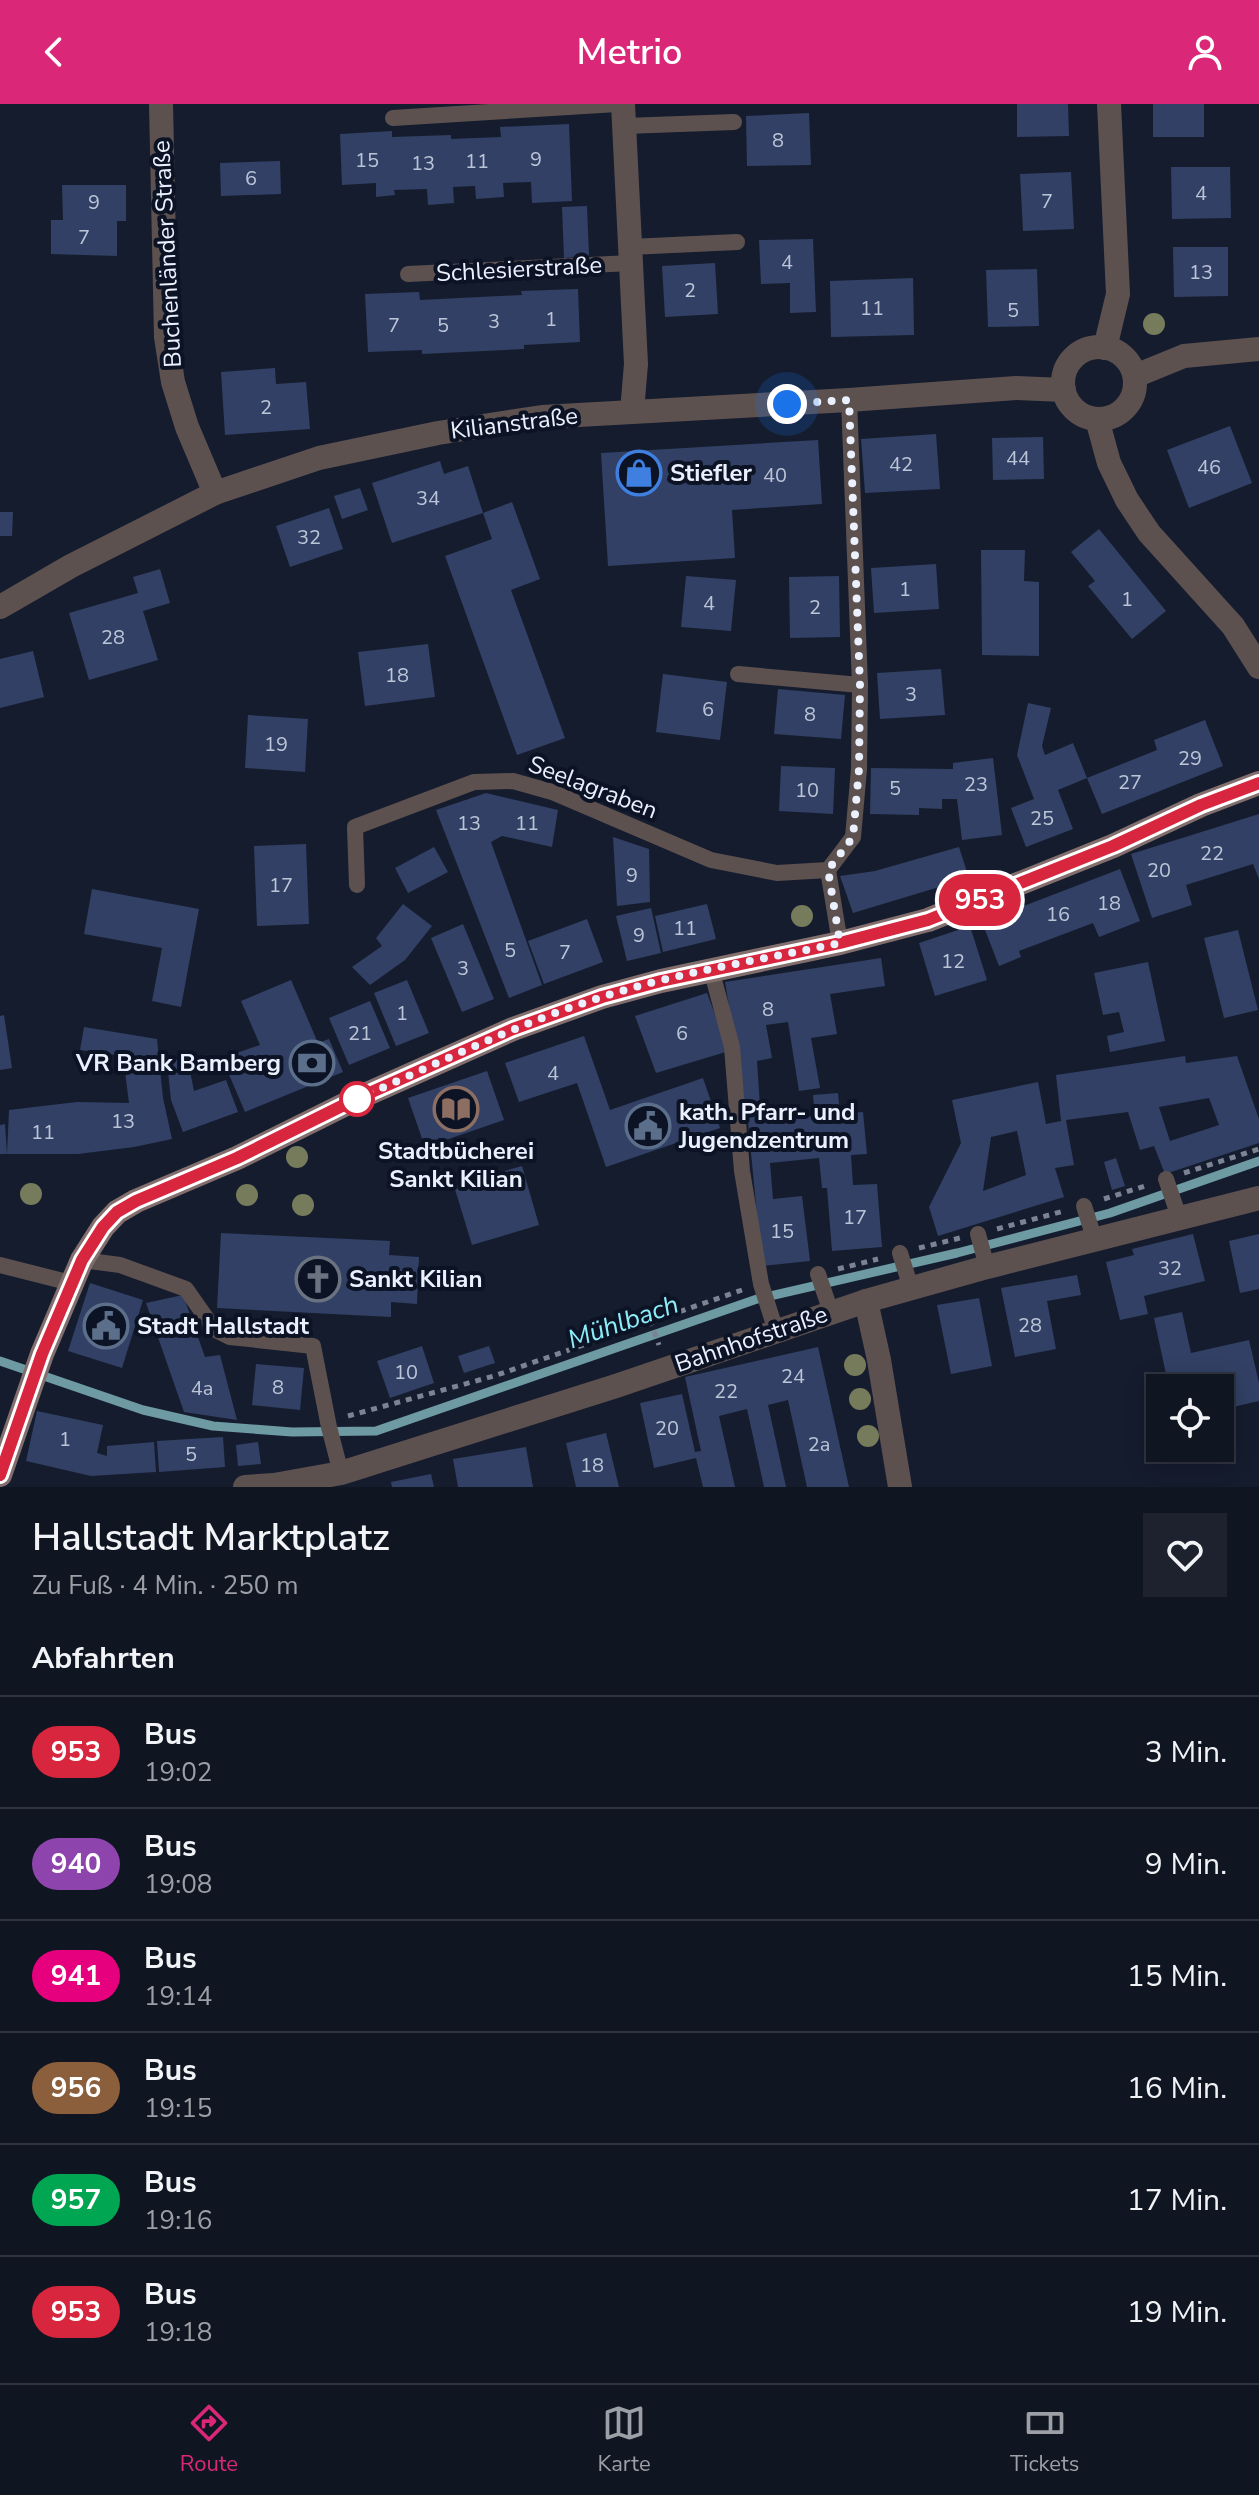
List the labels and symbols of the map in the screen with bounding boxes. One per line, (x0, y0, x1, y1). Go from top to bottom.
house number: 8 (772, 127, 784, 154)
street label: Buchenländer Straße (145, 139, 189, 369)
house number: 9 (530, 146, 542, 173)
house number: 15 (355, 147, 379, 174)
house number: 11 (465, 148, 489, 175)
house number: 13 (411, 150, 435, 177)
house number: 6 (245, 165, 257, 192)
house number: 4 (1195, 180, 1207, 207)
house number: 7 (1041, 188, 1053, 215)
house number: 9 (88, 189, 100, 216)
house number: 7 (78, 224, 90, 251)
street label: Schlesierstraße (435, 249, 603, 289)
house number: 4 (781, 249, 793, 276)
house number: 13 (1189, 259, 1213, 286)
house number: 2 (684, 277, 696, 304)
house number: 11 (860, 295, 884, 322)
house number: 5 (1007, 297, 1019, 324)
house number: 1 (545, 306, 557, 333)
house number: 3 (488, 308, 500, 335)
house number: 7 (388, 312, 400, 339)
house number: 5 (437, 312, 449, 339)
your location (767, 384, 807, 424)
house number: 2 (260, 394, 272, 421)
street label: Kilianstraße (448, 399, 580, 447)
house number: 44 (1006, 445, 1030, 472)
shop icon: Stiefler (615, 449, 663, 497)
house number: 42 (889, 451, 913, 478)
house number: 46 (1197, 454, 1221, 481)
place label: Stiefler (670, 457, 753, 489)
house number: 40 (763, 462, 787, 489)
house number: 34 (416, 485, 440, 512)
house number: 32 (297, 524, 321, 551)
house number: 1 (899, 576, 911, 603)
house number: 1 (1121, 586, 1133, 613)
house number: 4 (703, 590, 715, 617)
house number: 2 (809, 594, 821, 621)
house number: 28 (101, 624, 125, 651)
house number: 18 (385, 662, 409, 689)
house number: 3 (905, 681, 917, 708)
house number: 6 (702, 696, 714, 723)
house number: 8 (804, 701, 816, 728)
house number: 19 (264, 731, 288, 758)
house number: 29 (1178, 745, 1202, 772)
street label: Seelagraben (524, 748, 662, 826)
house number: 27 (1118, 769, 1142, 796)
house number: 23 (964, 771, 988, 798)
house number: 5 (889, 775, 901, 802)
house number: 10 (795, 777, 819, 804)
house number: 25 (1030, 805, 1054, 832)
house number: 13 (457, 810, 481, 837)
house number: 11 (515, 810, 539, 837)
house number: 22 (1200, 840, 1224, 867)
house number: 20 (1147, 857, 1171, 884)
house number: 9 (626, 862, 638, 889)
house number: 17 (269, 872, 293, 899)
line badge: 953 (934, 874, 1026, 926)
house number: 18 (1097, 890, 1121, 917)
house number: 16 (1046, 901, 1070, 928)
house number: 11 (673, 915, 697, 942)
house number: 9 (633, 922, 645, 949)
house number: 5 (504, 937, 516, 964)
house number: 7 (559, 939, 571, 966)
house number: 12 (941, 948, 965, 975)
house number: 3 (457, 955, 469, 982)
house number: 8 (762, 996, 774, 1023)
house number: 1 (396, 1000, 408, 1027)
house number: 21 (348, 1020, 372, 1047)
house number: 6 (676, 1020, 688, 1047)
bank icon: VR Bank Bamberg (288, 1039, 336, 1087)
place label: VR Bank Bamberg (75, 1047, 281, 1079)
house number: 4 (547, 1060, 559, 1087)
unlabelled marker (340, 1082, 374, 1116)
library icon: Stadtbücherei Sankt Kilian (432, 1085, 480, 1133)
place label: kath. Pfarr- und Jugendzentrum (678, 1096, 856, 1156)
public building icon: kath. Pfarr- und Jugendzentrum (624, 1102, 672, 1150)
house number: 13 (111, 1108, 135, 1135)
house number: 11 (31, 1119, 55, 1146)
place label: Stadtbücherei Sankt Kilian (378, 1135, 534, 1195)
house number: 17 (843, 1204, 867, 1231)
house number: 15 (770, 1218, 794, 1245)
church icon: Sankt Kilian (294, 1255, 342, 1303)
house number: 32 (1158, 1255, 1182, 1282)
place label: Sankt Kilian (349, 1263, 483, 1295)
water label: Mühlbach (563, 1287, 683, 1357)
street label: Bahnhofstraße (670, 1298, 832, 1380)
public building icon: Stadt Hallstadt (82, 1302, 130, 1350)
place label: Stadt Hallstadt (137, 1310, 310, 1342)
house number: 28 (1018, 1312, 1042, 1339)
house number: 10 (394, 1359, 418, 1386)
house number: 24 (781, 1363, 805, 1390)
house number: 8 (272, 1374, 284, 1401)
house number: 4a (191, 1375, 213, 1402)
house number: 22 (714, 1378, 738, 1405)
house number: 20 (655, 1415, 679, 1442)
house number: 1 (59, 1426, 71, 1453)
house number: 2a (808, 1431, 830, 1458)
house number: 5 (185, 1441, 197, 1468)
house number: 18 (580, 1452, 604, 1479)

